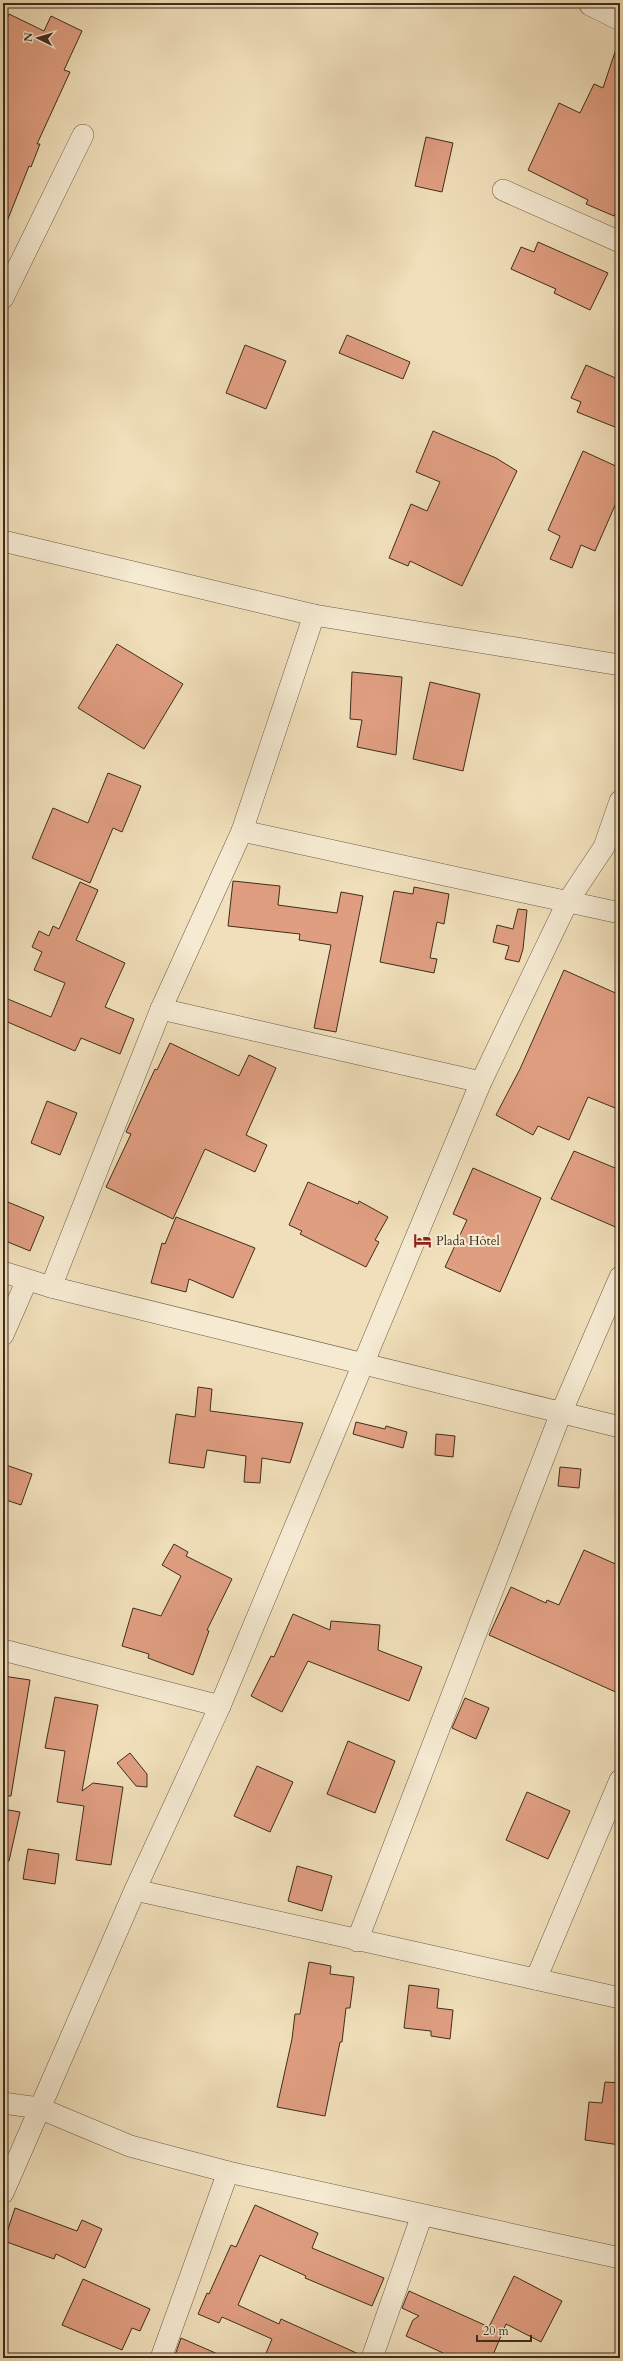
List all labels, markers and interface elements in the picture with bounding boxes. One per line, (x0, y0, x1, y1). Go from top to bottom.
north arrow (18, 18, 58, 58)
text: N (21, 31, 36, 43)
hotel icon: Plada Hôtel (413, 1230, 433, 1250)
place label: Plada Hôtel (436, 1232, 501, 1250)
scale bar (477, 2317, 531, 2343)
text: 20 m (483, 2323, 510, 2339)

